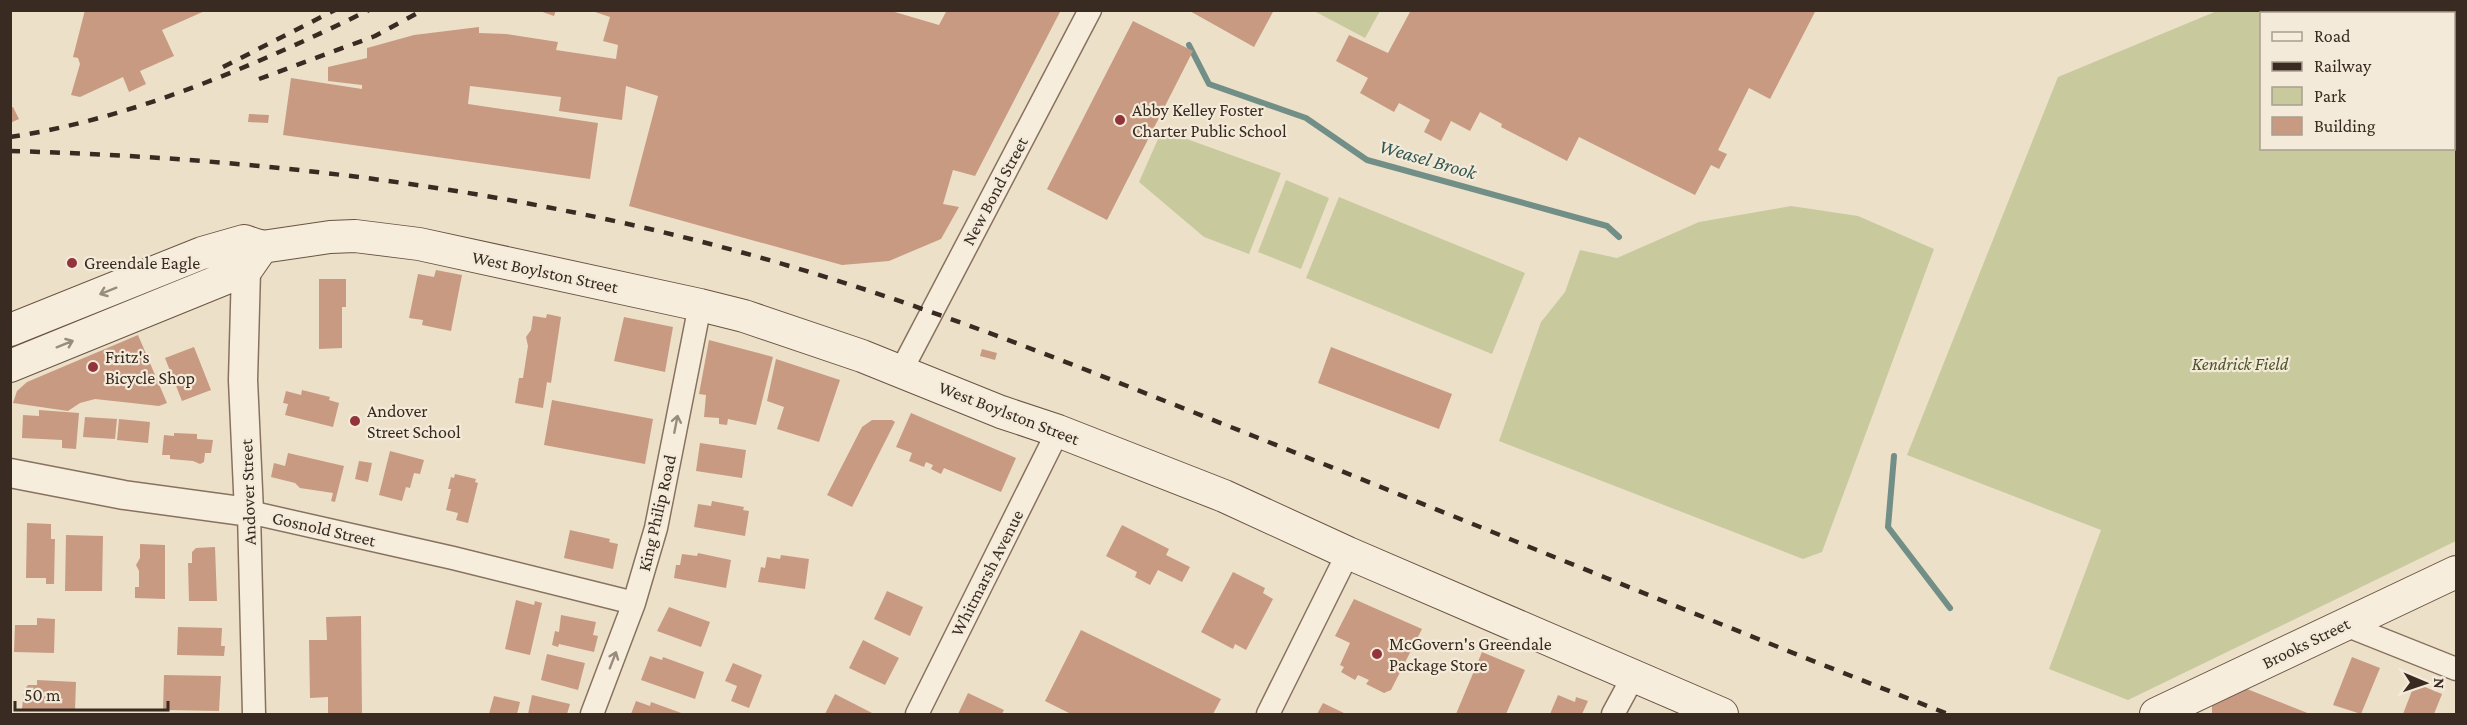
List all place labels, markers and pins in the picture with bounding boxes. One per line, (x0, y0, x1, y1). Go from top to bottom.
place label: Abby Kelley Foster Charter Public School (1132, 100, 1287, 141)
marker: Abby Kelley Foster Charter Public School (1113, 113, 1127, 127)
place label: Greendale Eagle (84, 253, 200, 273)
marker: Greendale Eagle (65, 256, 79, 270)
place label: Fritz's Bicycle Shop (105, 347, 195, 388)
marker: Fritz's Bicycle Shop (86, 360, 100, 374)
place label: Andover Street School (367, 401, 461, 442)
marker: Andover Street School (348, 414, 362, 428)
place label: McGovern's Greendale Package Store (1389, 634, 1552, 675)
marker: McGovern's Greendale Package Store (1370, 647, 1384, 661)

